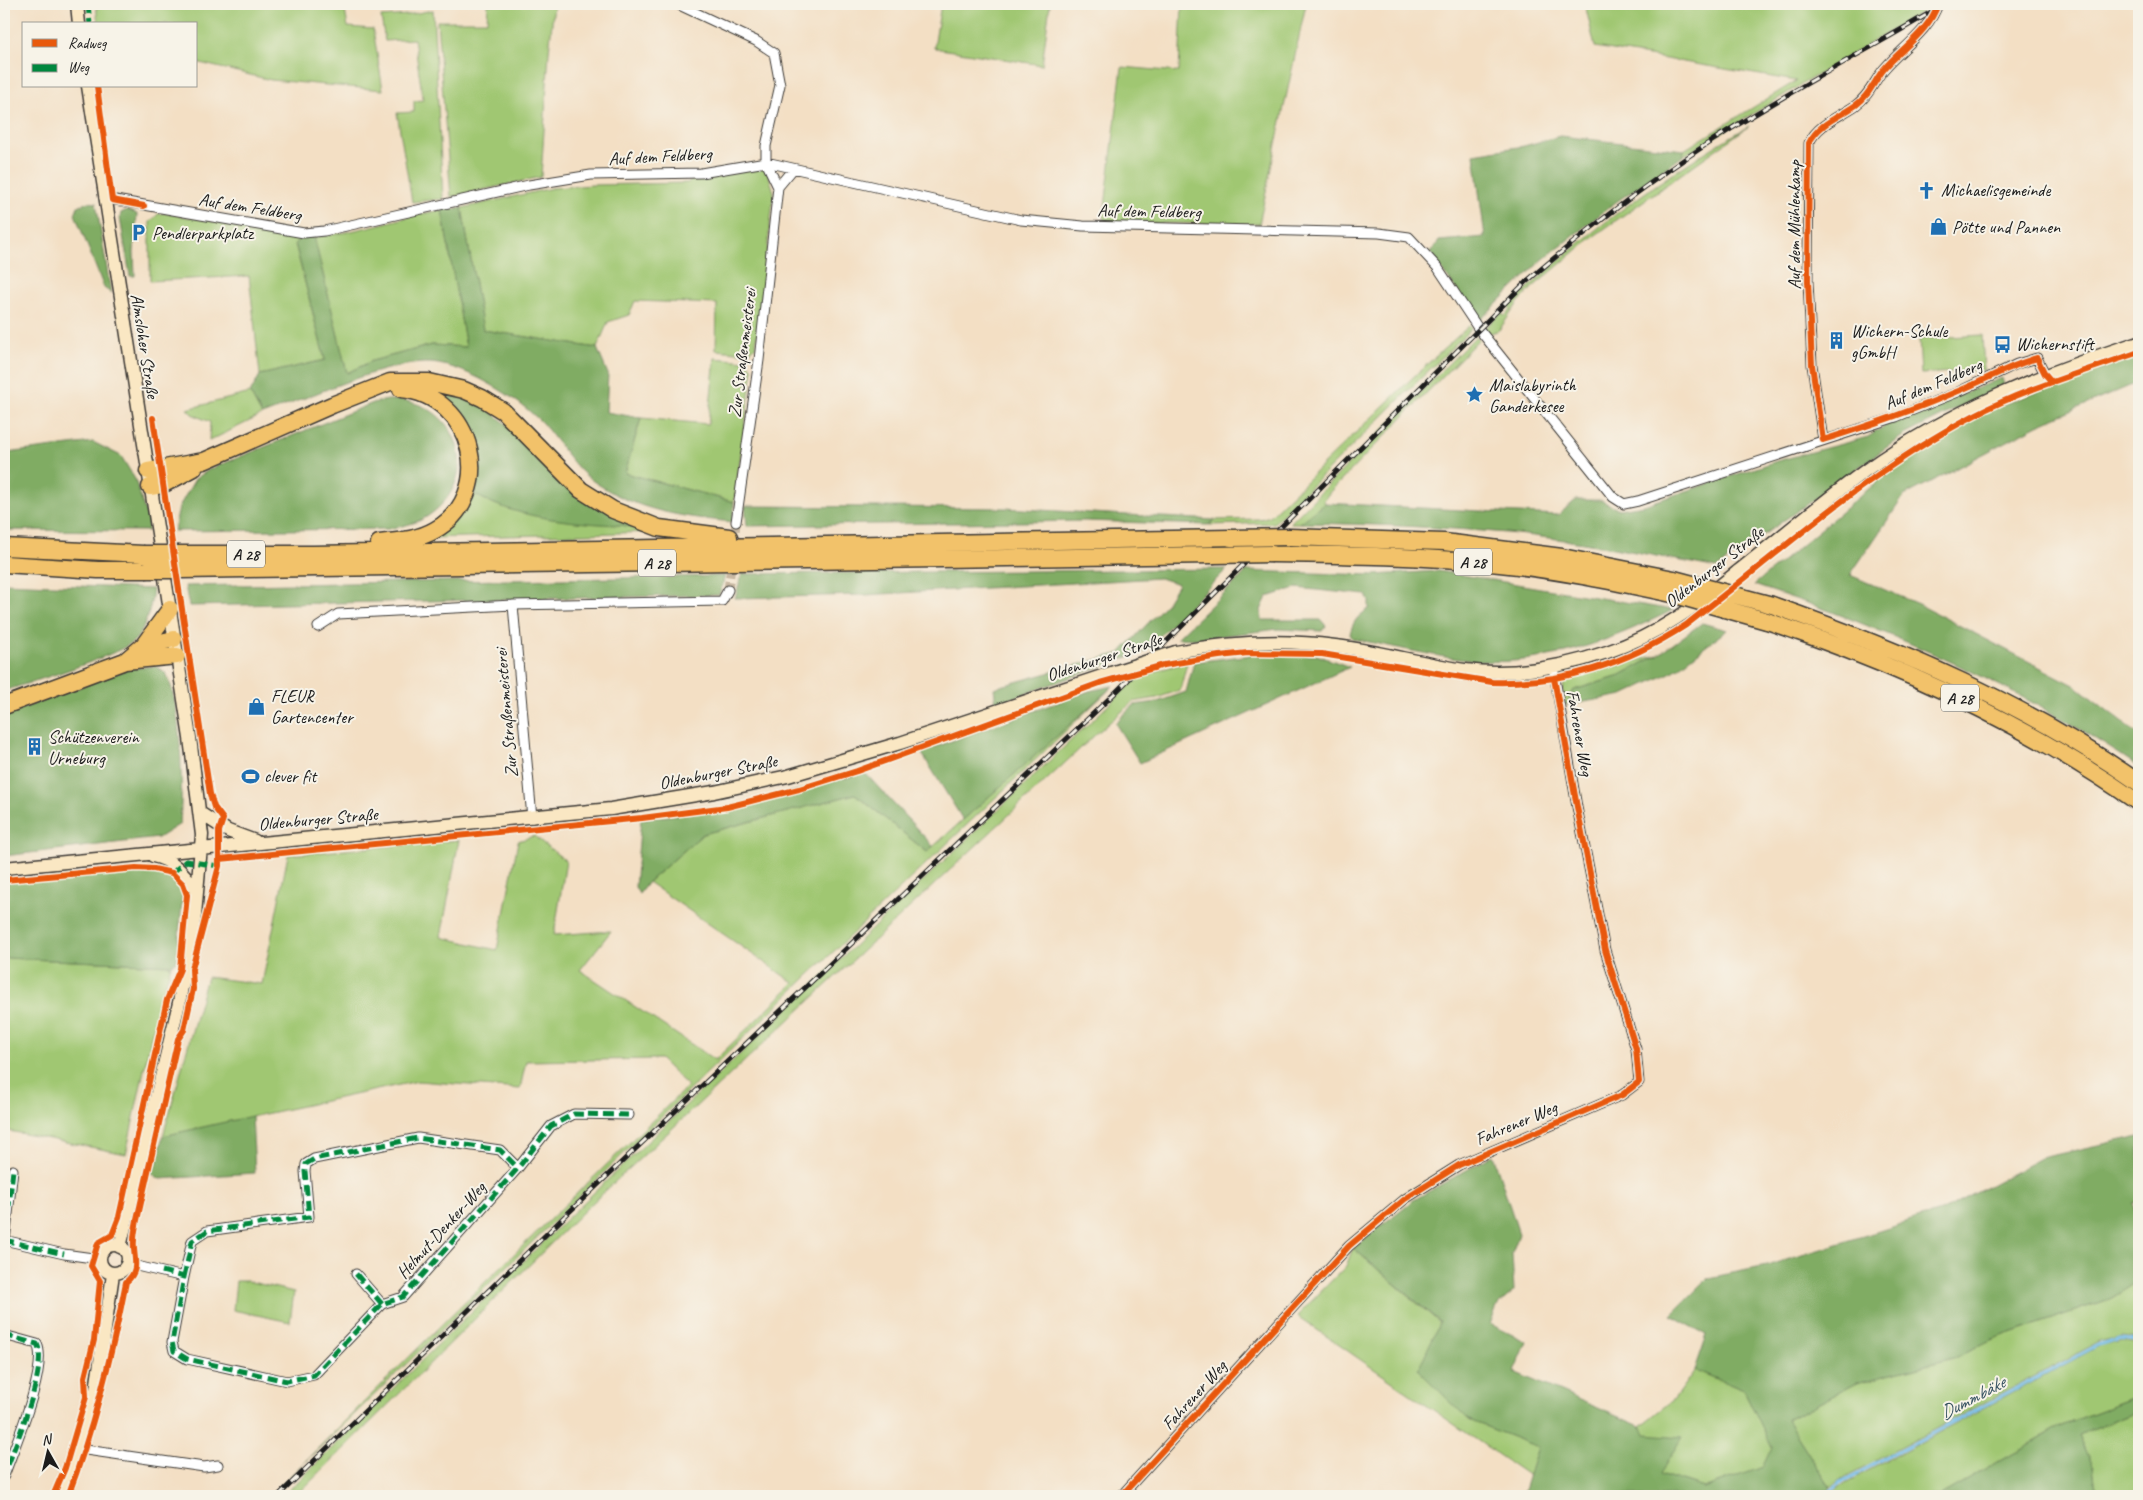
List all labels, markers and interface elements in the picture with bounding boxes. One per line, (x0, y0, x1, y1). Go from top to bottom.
legend (22, 22, 198, 88)
text: Radweg (68, 34, 108, 53)
text: Weg (68, 58, 90, 77)
street label: Auf dem Feldberg (608, 142, 714, 170)
street label: Auf dem Mühlenkamp (1783, 159, 1805, 290)
place label: Michaelisgemeinde (1941, 179, 2051, 201)
church icon: Michaelisgemeinde (1917, 180, 1937, 200)
street label: Auf dem Feldberg (197, 188, 304, 226)
street label: Auf dem Feldberg (1097, 199, 1202, 223)
place label: Pötte und Pannen (1952, 216, 2061, 238)
shop icon: Pötte und Pannen (1928, 217, 1948, 237)
place label: Pendlerparkplatz (152, 222, 255, 244)
parking icon: Pendlerparkplatz (128, 223, 148, 243)
street label: Zur Straßenmeisterei (723, 285, 761, 419)
street label: Almsloher Straße (126, 292, 164, 401)
place label: Wichern-Schule gGmbH (1851, 320, 1948, 363)
building icon: Wichern-Schule gGmbH (1827, 331, 1847, 351)
place label: Wichernstift (2016, 333, 2095, 355)
bus stop icon: Wichernstift (1992, 334, 2012, 354)
street label: Auf dem Feldberg (1881, 353, 1986, 414)
place label: Maislabyrinth Ganderkesee (1489, 374, 1577, 417)
place icon: Maislabyrinth Ganderkesee (1465, 385, 1485, 405)
street label: Oldenburger Straße (1660, 521, 1769, 612)
road number: A 28 (227, 540, 265, 568)
road number: A 28 (1454, 548, 1492, 576)
road number: A 28 (638, 550, 676, 576)
street label: Oldenburger Straße (1044, 628, 1165, 686)
street label: Zur Straßenmeisterei (489, 645, 523, 779)
road number: A 28 (1941, 684, 1979, 711)
place label: FLEUR Gartencenter (271, 685, 355, 728)
street label: Fahrener Weg (1562, 689, 1599, 779)
shop icon: FLEUR Gartencenter (247, 696, 267, 716)
place label: Schützenverein Urneburg (48, 726, 140, 769)
building icon: Schützenverein Urneburg (24, 737, 44, 757)
street label: Oldenburger Straße (657, 750, 780, 794)
place label: clever fit (264, 765, 318, 787)
sports icon: clever fit (240, 766, 260, 786)
street label: Oldenburger Straße (258, 803, 380, 835)
street label: Fahrener Weg (1472, 1095, 1562, 1150)
street label: Helmut-Denker-Weg (392, 1176, 492, 1283)
street label: Fahrener Weg (1157, 1354, 1232, 1434)
water label: Dummbäke (1936, 1369, 2012, 1425)
north arrow (22, 1428, 72, 1478)
text: N (41, 1430, 54, 1449)

